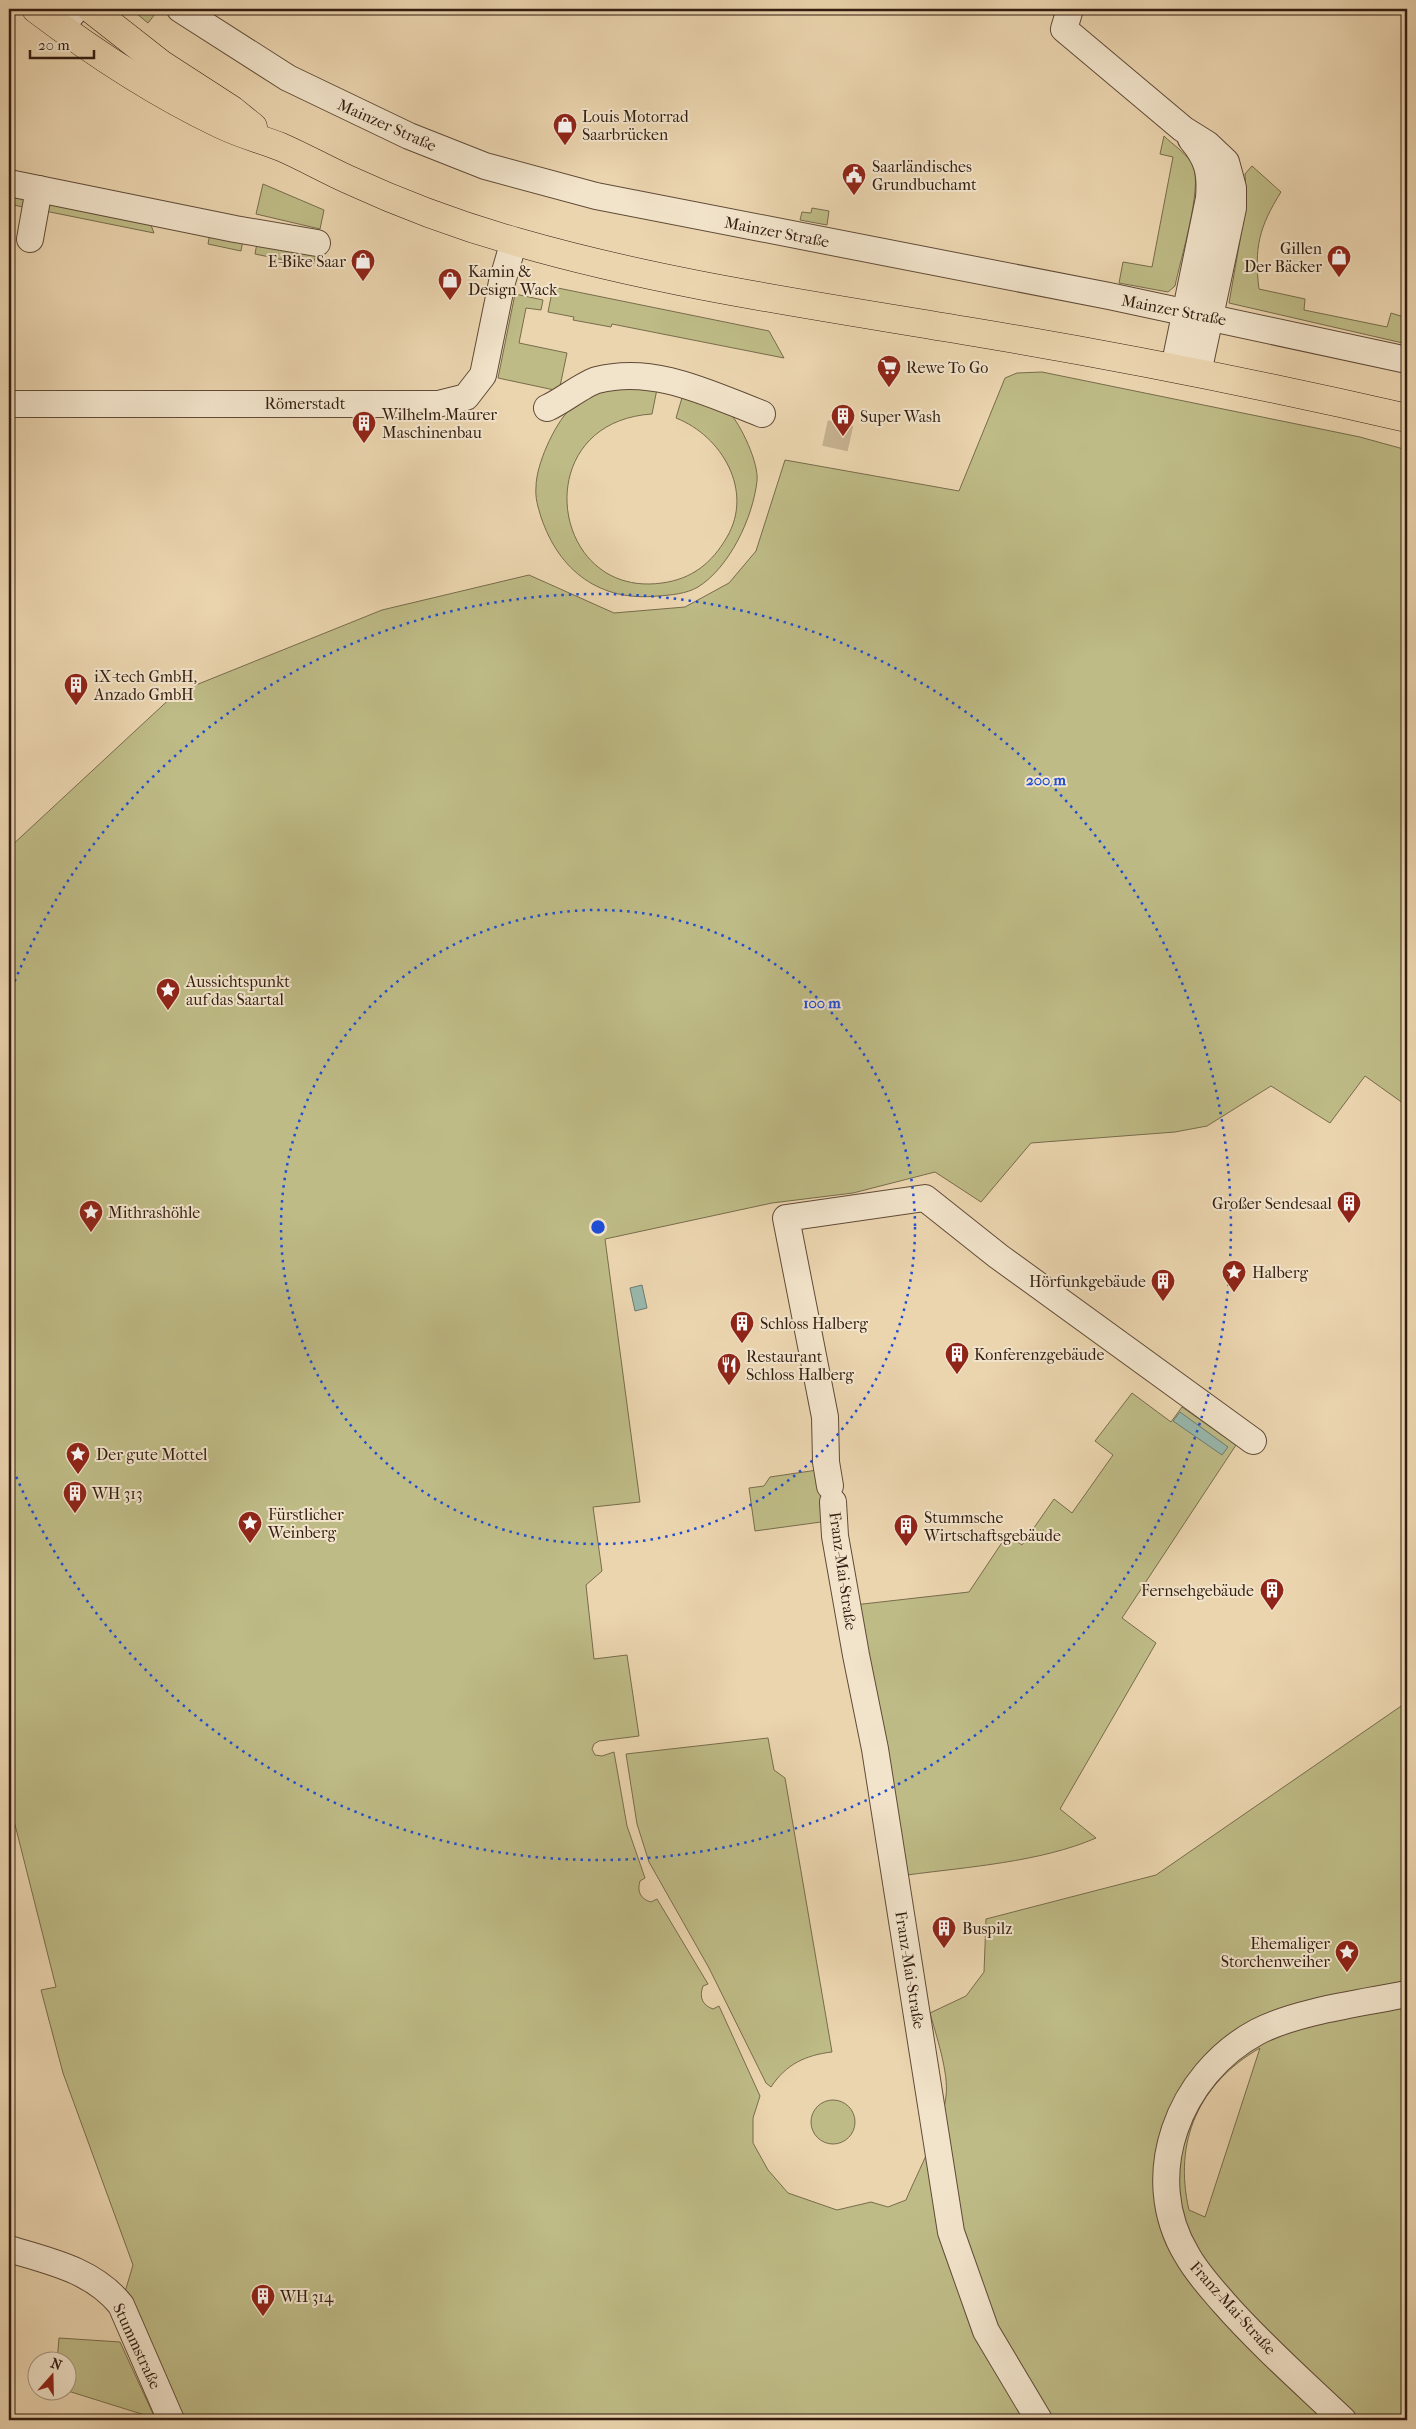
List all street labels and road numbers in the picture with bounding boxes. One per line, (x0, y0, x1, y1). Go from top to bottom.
street label: Mainzer Straße (335, 95, 439, 155)
street label: Mainzer Straße (723, 213, 831, 251)
street label: Mainzer Straße (1120, 291, 1228, 329)
street label: Römerstadt (265, 394, 346, 413)
street label: Franz-Mai-Straße (825, 1511, 861, 1631)
street label: Franz-Mai-Straße (891, 1910, 929, 2030)
street label: Franz-Mai-Straße (1186, 2257, 1280, 2359)
street label: Stummstraße (109, 2300, 165, 2392)

